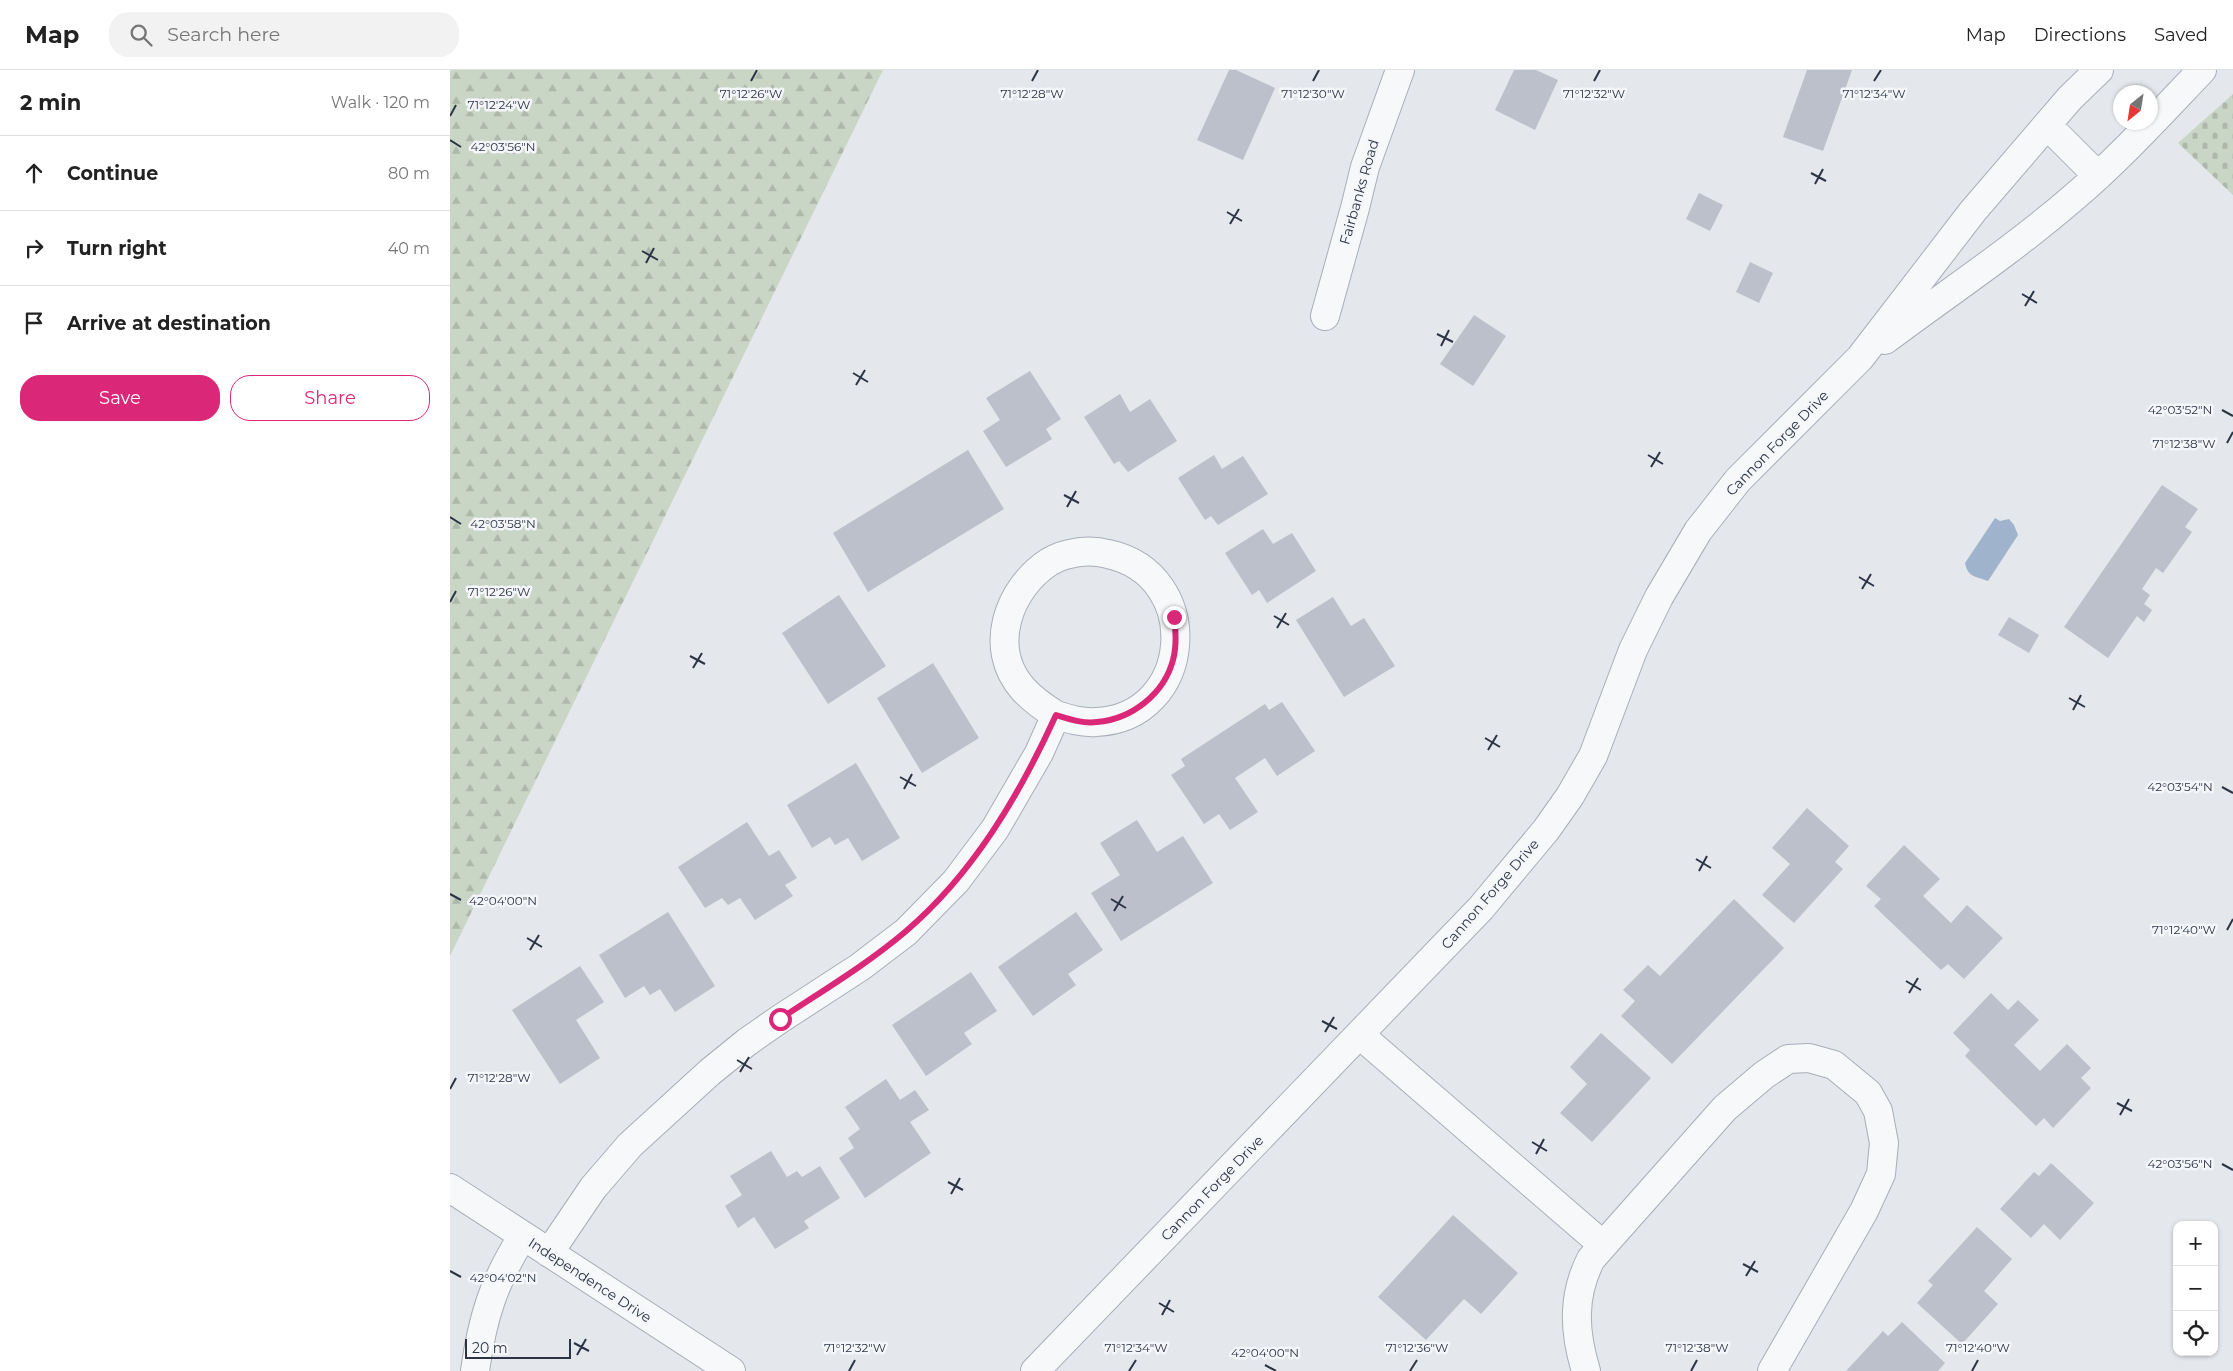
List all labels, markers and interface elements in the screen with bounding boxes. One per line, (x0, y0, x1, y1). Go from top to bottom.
search box (109, 12, 459, 57)
text: Map (25, 20, 79, 49)
icon: search (127, 21, 155, 49)
text: Search here (167, 23, 280, 46)
text: Map (1966, 24, 2006, 46)
text: Directions (2034, 24, 2126, 46)
text: Saved (2154, 24, 2208, 46)
north arrow (2113, 85, 2158, 130)
text: 71°12'26"W (720, 86, 782, 101)
text: 71°12'28"W (1000, 86, 1064, 101)
text: 71°12'30"W (1281, 86, 1345, 101)
text: 71°12'32"W (1563, 86, 1625, 101)
text: 71°12'34"W (1843, 86, 1906, 101)
text: 2 min (20, 90, 81, 115)
text: Walk · 120 m (331, 93, 430, 112)
text: 71°12'24"W (468, 97, 530, 112)
street label: Fairbanks Road (1335, 137, 1383, 247)
text: 42°03'56"N (470, 139, 536, 154)
icon: ahead (20, 159, 48, 187)
text: Continue (67, 162, 158, 185)
text: 80 m (388, 164, 430, 183)
icon: right (20, 234, 48, 262)
text: Turn right (67, 237, 167, 260)
text: 40 m (388, 239, 430, 258)
icon: arrive (20, 309, 48, 337)
text: Arrive at destination (67, 312, 271, 335)
button: Save (20, 375, 220, 421)
button: Share (230, 375, 430, 421)
street label: Cannon Forge Drive (1722, 386, 1832, 500)
text: 42°03'52"N (2148, 402, 2212, 417)
text: 71°12'38"W (2152, 436, 2216, 451)
text: 42°03'58"N (470, 516, 536, 531)
text: 71°12'26"W (468, 584, 530, 599)
route end (1163, 606, 1186, 629)
text: 42°03'54"N (2147, 779, 2213, 794)
street label: Cannon Forge Drive (1437, 835, 1543, 953)
text: 42°04'00"N (469, 893, 537, 908)
text: 71°12'40"W (2152, 922, 2216, 937)
route start (769, 1008, 792, 1031)
text: 71°12'28"W (467, 1070, 531, 1085)
street label: Cannon Forge Drive (1157, 1131, 1267, 1245)
text: 42°03'56"N (2147, 1156, 2213, 1171)
map controls (2173, 1221, 2218, 1356)
button: + (2173, 1221, 2218, 1266)
street label: Independence Drive (525, 1234, 655, 1326)
button: − (2173, 1266, 2218, 1311)
text: 42°04'02"N (470, 1270, 536, 1285)
button: locate (2173, 1311, 2218, 1356)
scale bar (465, 1336, 571, 1359)
text: 20 m (472, 1339, 508, 1357)
text: 71°12'32"W (824, 1340, 886, 1355)
text: 71°12'34"W (1105, 1340, 1168, 1355)
text: 71°12'36"W (1386, 1340, 1448, 1355)
text: 71°12'38"W (1665, 1340, 1729, 1355)
text: 71°12'40"W (1946, 1340, 2010, 1355)
text: 42°04'00"N (1231, 1345, 1299, 1360)

